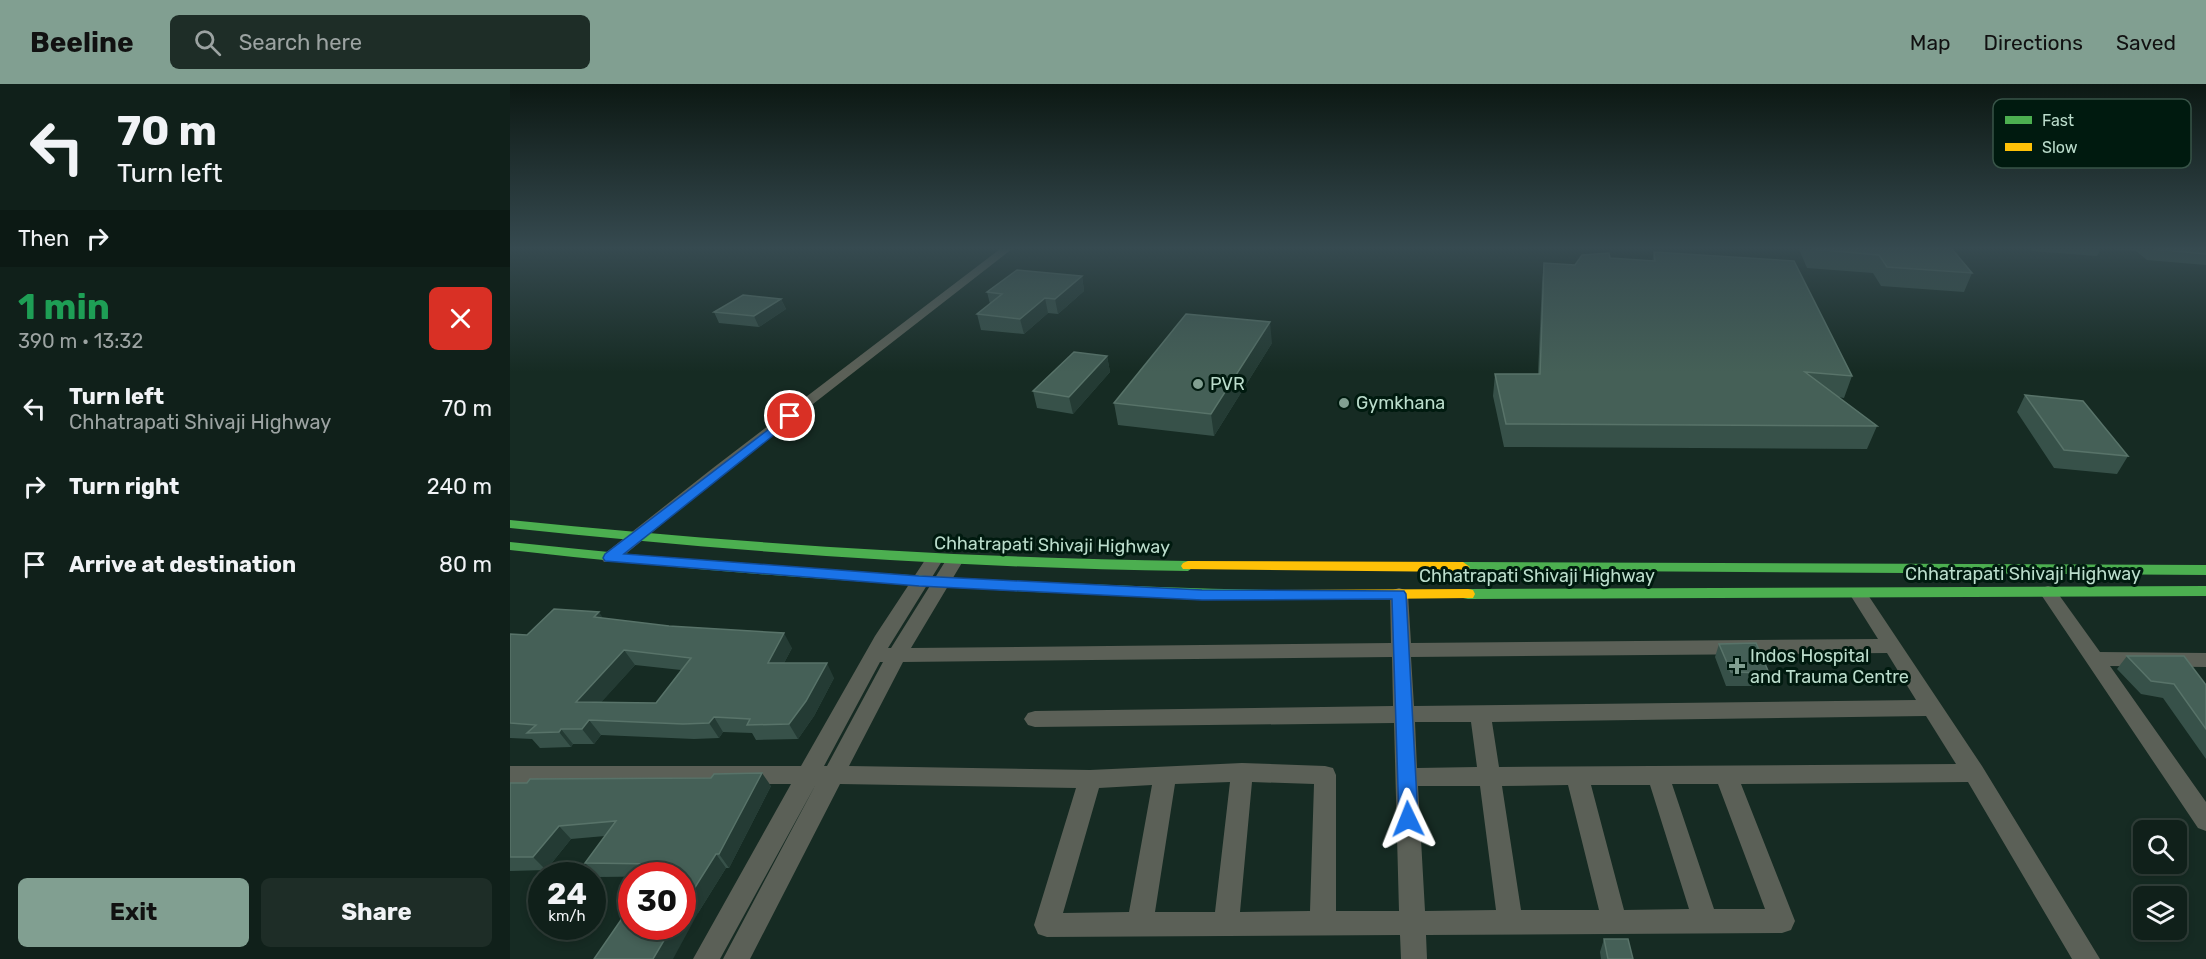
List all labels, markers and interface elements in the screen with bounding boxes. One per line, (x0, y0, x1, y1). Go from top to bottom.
search box (170, 15, 590, 69)
text: Beeline (30, 26, 134, 59)
icon: search (191, 26, 224, 59)
text: Search here (239, 29, 362, 56)
text: Map (1910, 30, 1951, 55)
text: Directions (1984, 30, 2083, 55)
text: Saved (2116, 30, 2176, 55)
legend (1993, 99, 2191, 168)
text: 70 m (117, 106, 217, 156)
icon: left (18, 108, 96, 186)
text: Fast (2042, 111, 2074, 130)
text: Slow (2042, 138, 2078, 157)
text: Turn left (117, 157, 222, 189)
icon: right (81, 222, 114, 255)
text: Then (18, 225, 69, 252)
text: 1 min (18, 285, 110, 328)
button: close (429, 287, 492, 350)
text: 390 m · 13:32 (18, 329, 143, 353)
place label: PVR (1210, 373, 1245, 395)
marker: PVR (1191, 377, 1205, 391)
text: Turn left (69, 383, 164, 410)
pin (764, 390, 815, 441)
icon: left (18, 392, 51, 425)
place label: Gymkhana (1356, 392, 1445, 414)
text: 70 m (442, 395, 492, 422)
marker: Gymkhana (1337, 396, 1351, 410)
icon: arrive (773, 399, 806, 432)
text: Chhatrapati Shivaji Highway (69, 410, 331, 434)
icon: right (18, 470, 51, 503)
text: Turn right (69, 473, 179, 500)
text: 240 m (427, 473, 492, 500)
street label: Chhatrapati Shivaji Highway (934, 532, 1170, 558)
icon: arrive (18, 548, 51, 581)
text: Arrive at destination (69, 551, 296, 578)
text: 80 m (439, 551, 492, 578)
street label: Chhatrapati Shivaji Highway (1905, 563, 2141, 585)
street label: Chhatrapati Shivaji Highway (1419, 565, 1655, 587)
place label: Indos Hospital and Trauma Centre (1750, 645, 1909, 688)
marker: Indos Hospital and Trauma Centre (1728, 657, 1746, 675)
position arrow (1376, 787, 1440, 851)
map controls (2133, 820, 2187, 940)
button: search (2133, 820, 2187, 874)
speed limit sign: 30 (618, 862, 696, 940)
text: 24 (547, 876, 587, 912)
button: Exit (18, 878, 249, 947)
button: Share (261, 878, 492, 947)
button: layers (2133, 886, 2187, 940)
text: km/h (548, 907, 586, 925)

